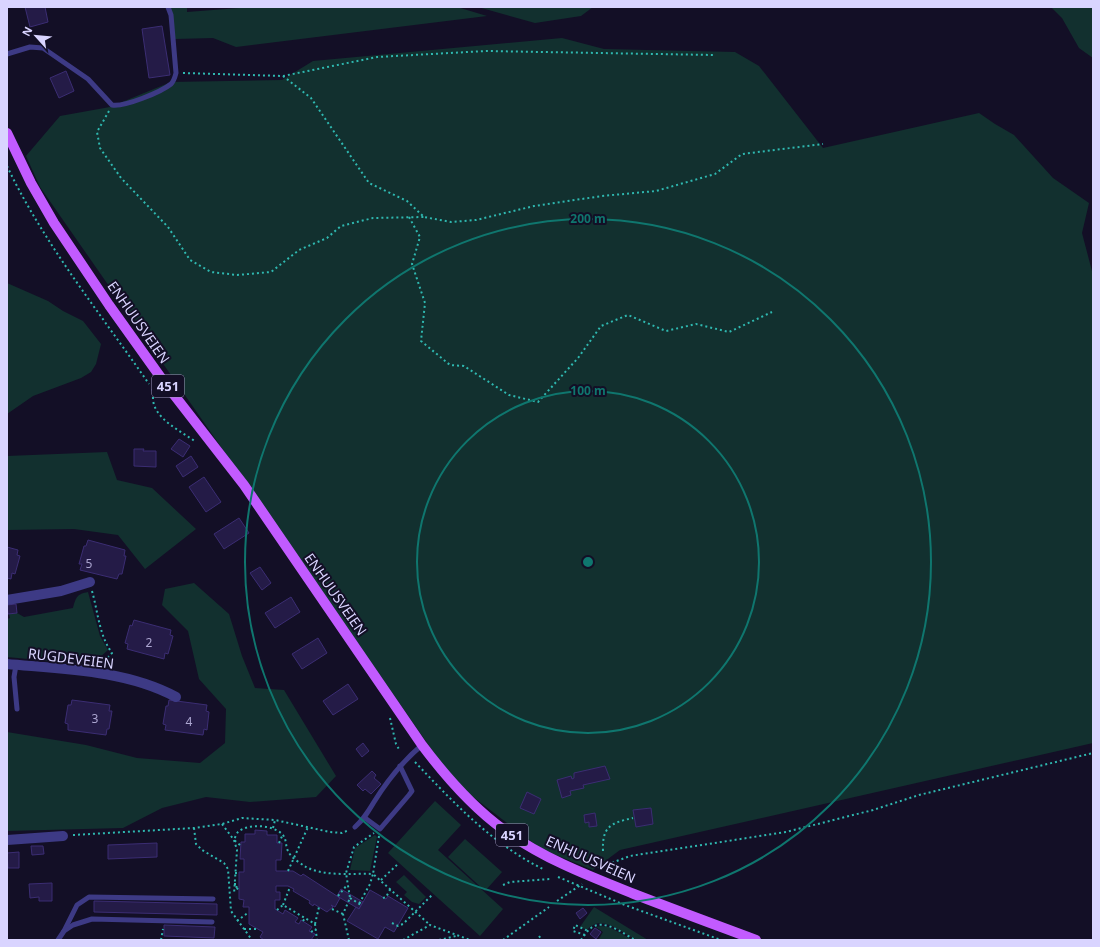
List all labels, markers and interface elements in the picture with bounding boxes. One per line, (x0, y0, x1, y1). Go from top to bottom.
north arrow (16, 16, 56, 56)
text: N (18, 24, 35, 39)
text: 200 m (570, 210, 606, 227)
street label: ENHUUSVEIEN (104, 277, 174, 367)
road number: 451 (152, 375, 184, 397)
text: 100 m (570, 382, 606, 399)
street label: ENHUUSVEIEN (301, 549, 371, 639)
house number: 5 (86, 555, 93, 572)
centre of rings (581, 555, 595, 569)
house number: 2 (146, 634, 153, 651)
street label: RUGDEVEIEN (27, 643, 115, 673)
house number: 3 (92, 710, 99, 727)
house number: 4 (186, 713, 193, 730)
road number: 451 (496, 824, 528, 846)
street label: ENHUUSVEIEN (543, 831, 639, 887)

